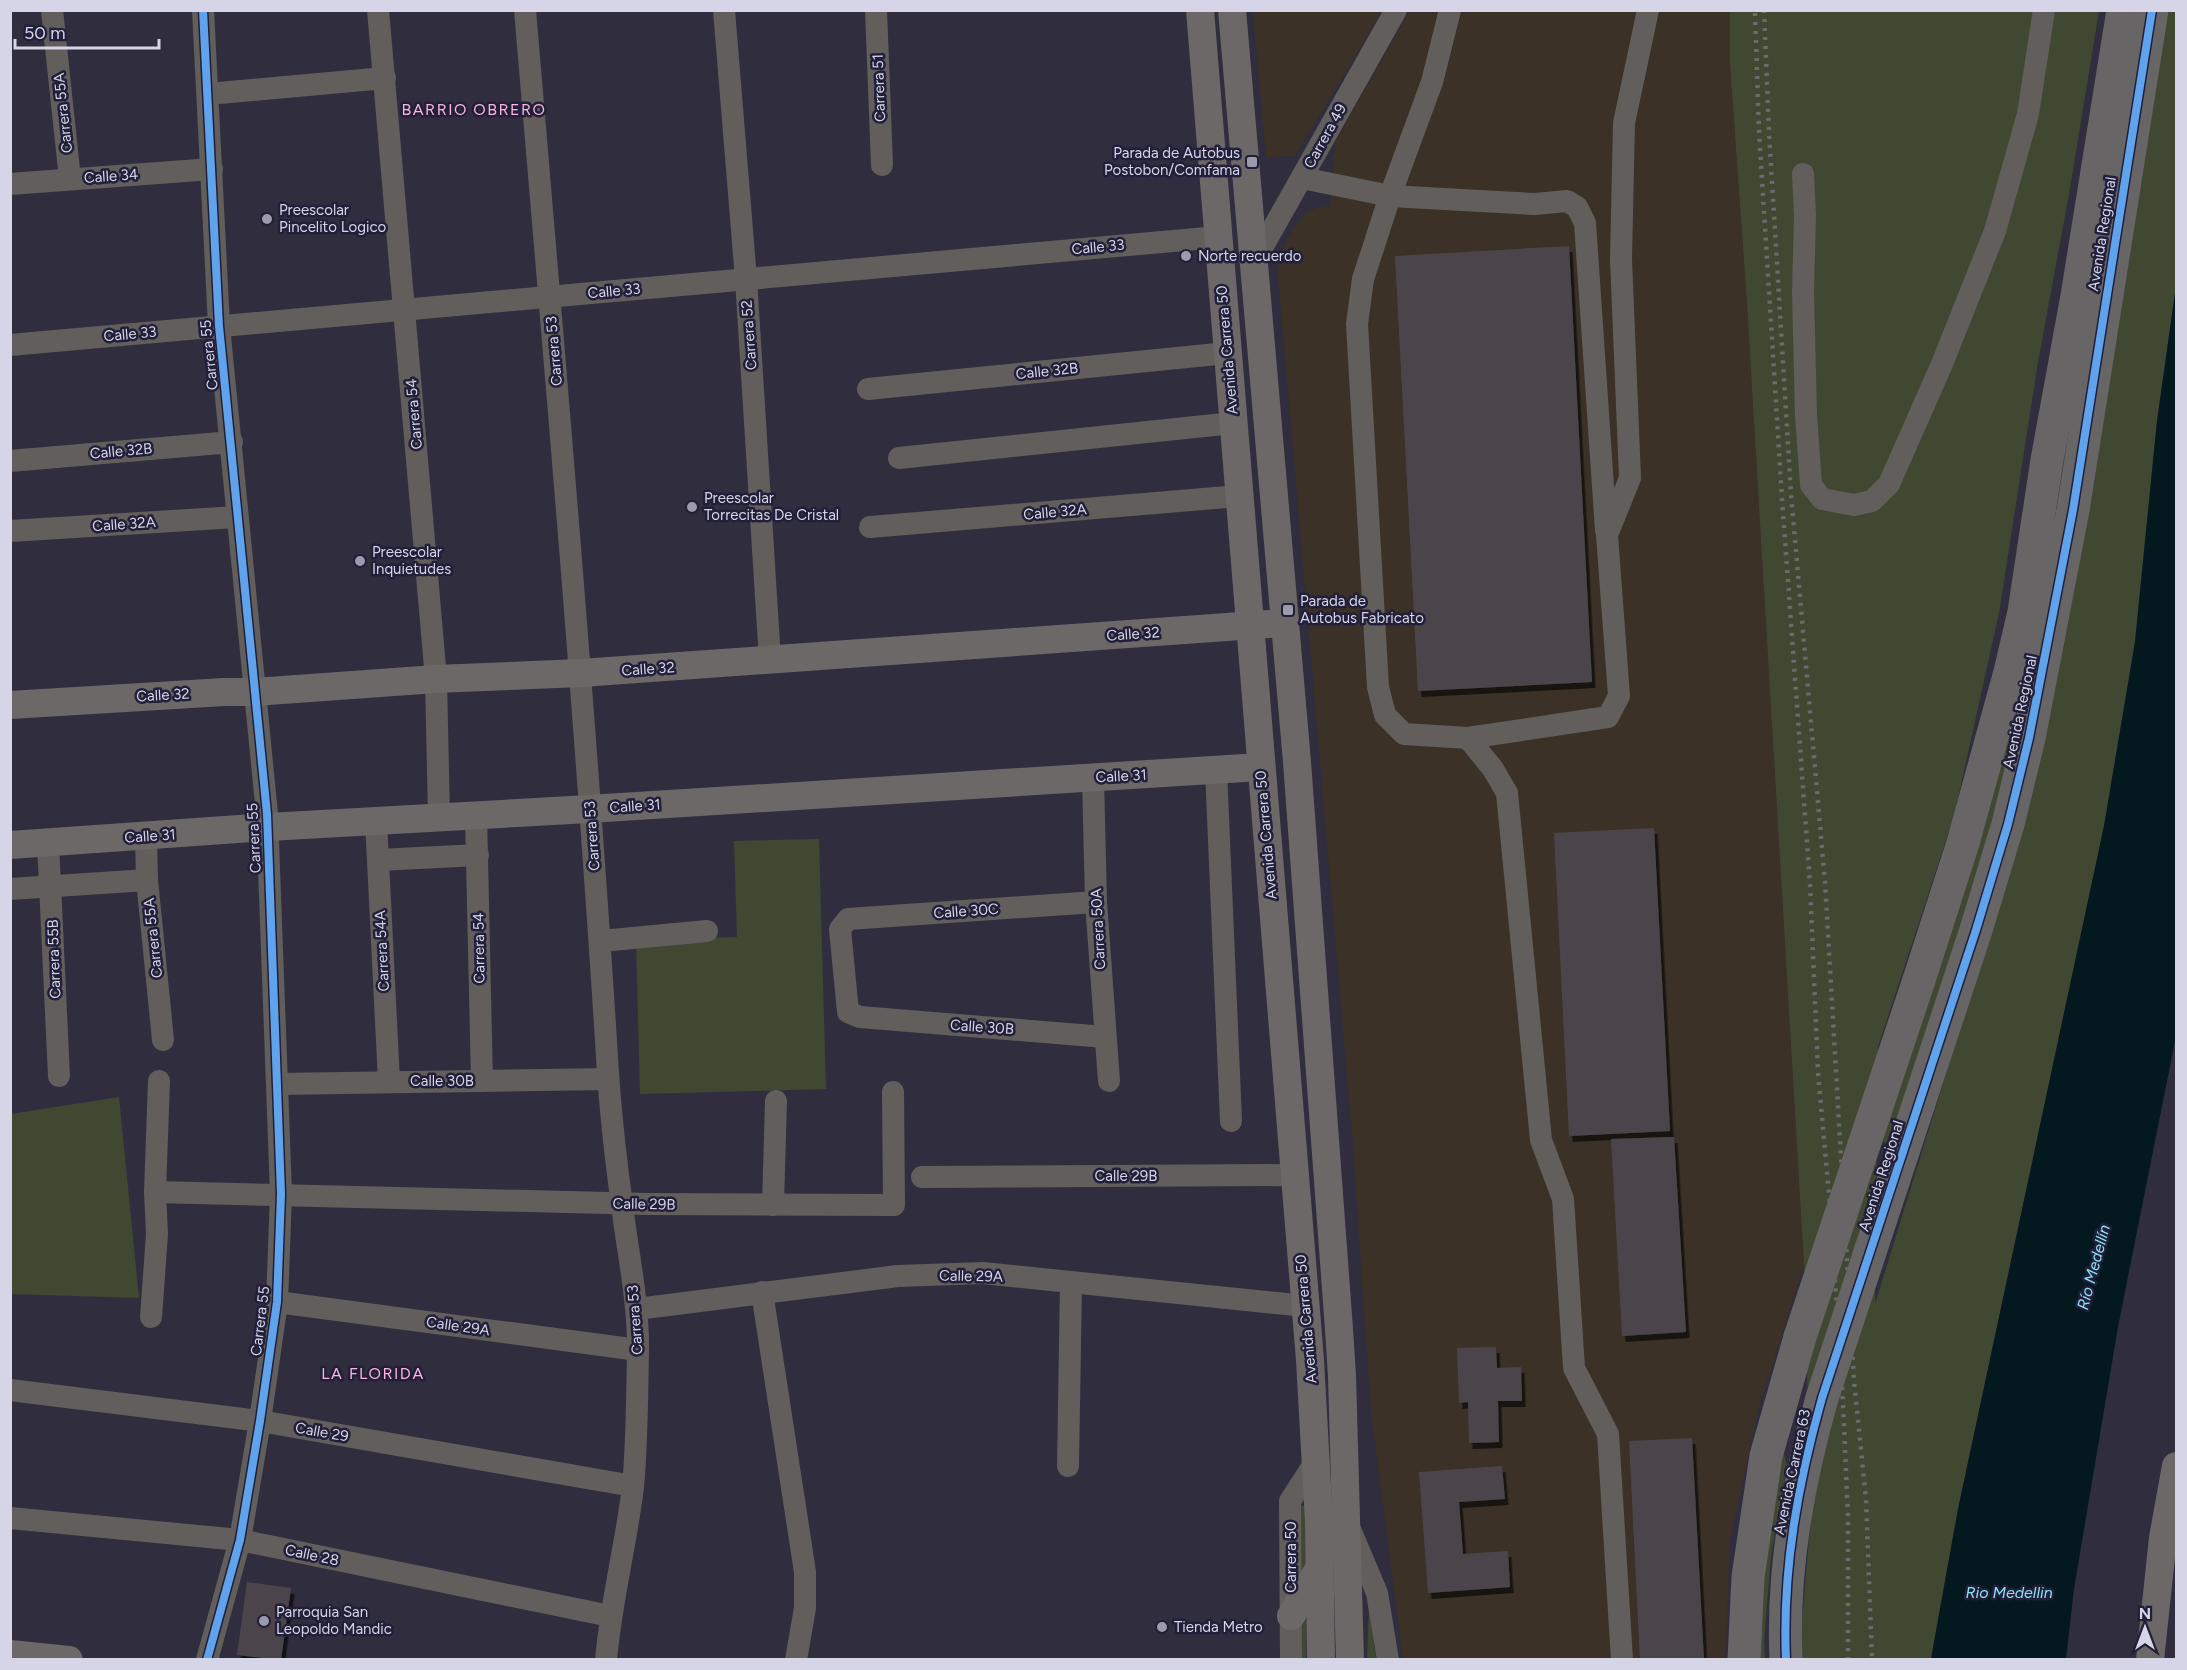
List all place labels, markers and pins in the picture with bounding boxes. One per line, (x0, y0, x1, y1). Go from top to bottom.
place label: Parada de Autobus Postobon/Comfama (1104, 144, 1240, 179)
marker: Parada de Autobus Postobon/Comfama (1245, 155, 1259, 169)
place label: Preescolar Pincelito Logico (279, 201, 387, 236)
marker: Preescolar Pincelito Logico (260, 212, 274, 226)
place label: Norte recuerdo (1198, 247, 1302, 265)
marker: Norte recuerdo (1179, 249, 1193, 263)
place label: Preescolar Torrecitas De Cristal (704, 489, 839, 524)
marker: Preescolar Torrecitas De Cristal (685, 500, 699, 514)
place label: Preescolar Inquietudes (372, 543, 451, 578)
marker: Preescolar Inquietudes (353, 554, 367, 568)
place label: Parada de Autobus Fabricato (1300, 592, 1424, 627)
marker: Parada de Autobus Fabricato (1281, 603, 1295, 617)
place label: Parroquia San Leopoldo Mandic (276, 1603, 392, 1638)
marker: Parroquia San Leopoldo Mandic (257, 1614, 271, 1628)
place label: Tienda Metro (1174, 1618, 1263, 1636)
marker: Tienda Metro (1155, 1620, 1169, 1634)

